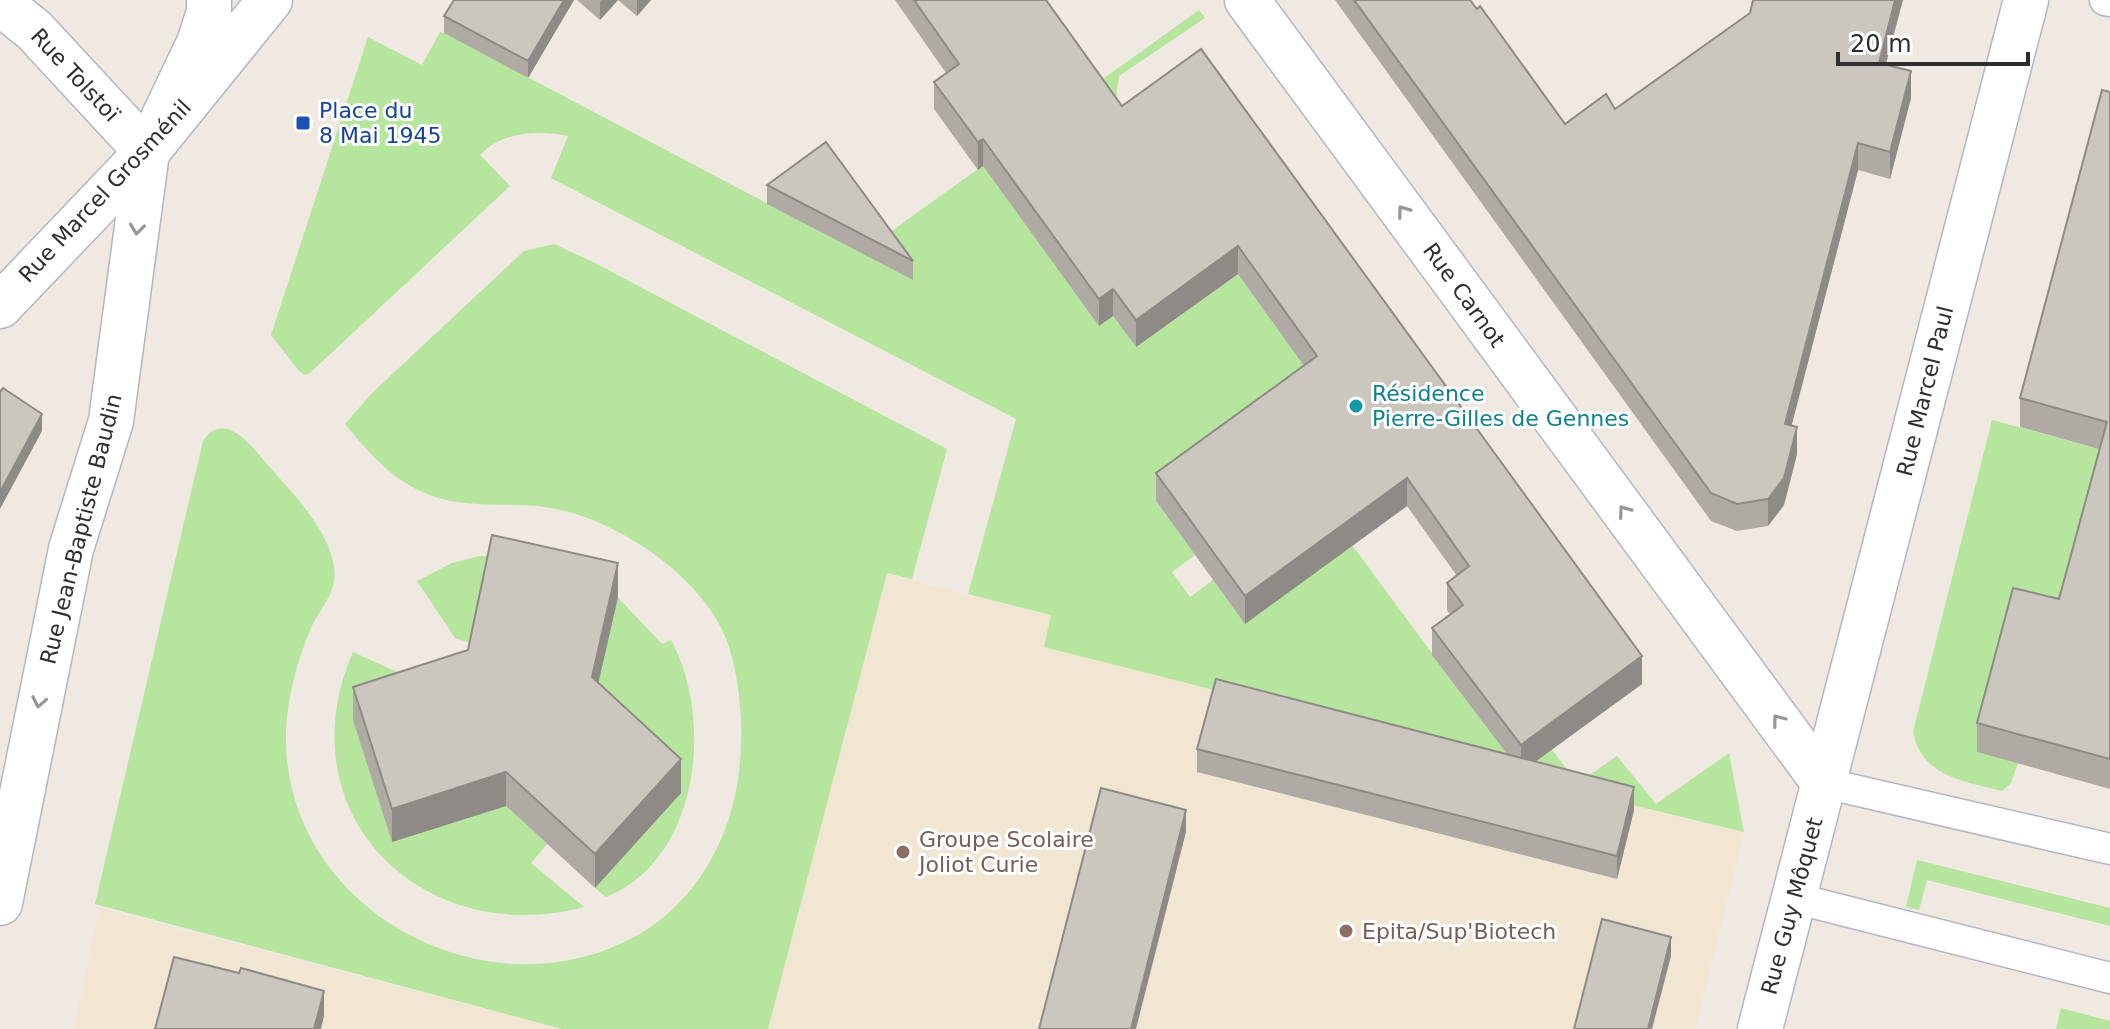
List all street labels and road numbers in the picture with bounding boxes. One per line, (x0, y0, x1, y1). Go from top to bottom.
street label: Rue Tolstoï (26, 23, 125, 127)
street label: Rue Marcel Grosménil (14, 95, 196, 287)
street label: Rue Carnot (1418, 238, 1510, 352)
street label: Rue Marcel Paul (1892, 303, 1958, 479)
street label: Rue Jean-Baptiste Baudin (35, 391, 127, 667)
street label: Rue Guy Môquet (1756, 814, 1828, 997)

